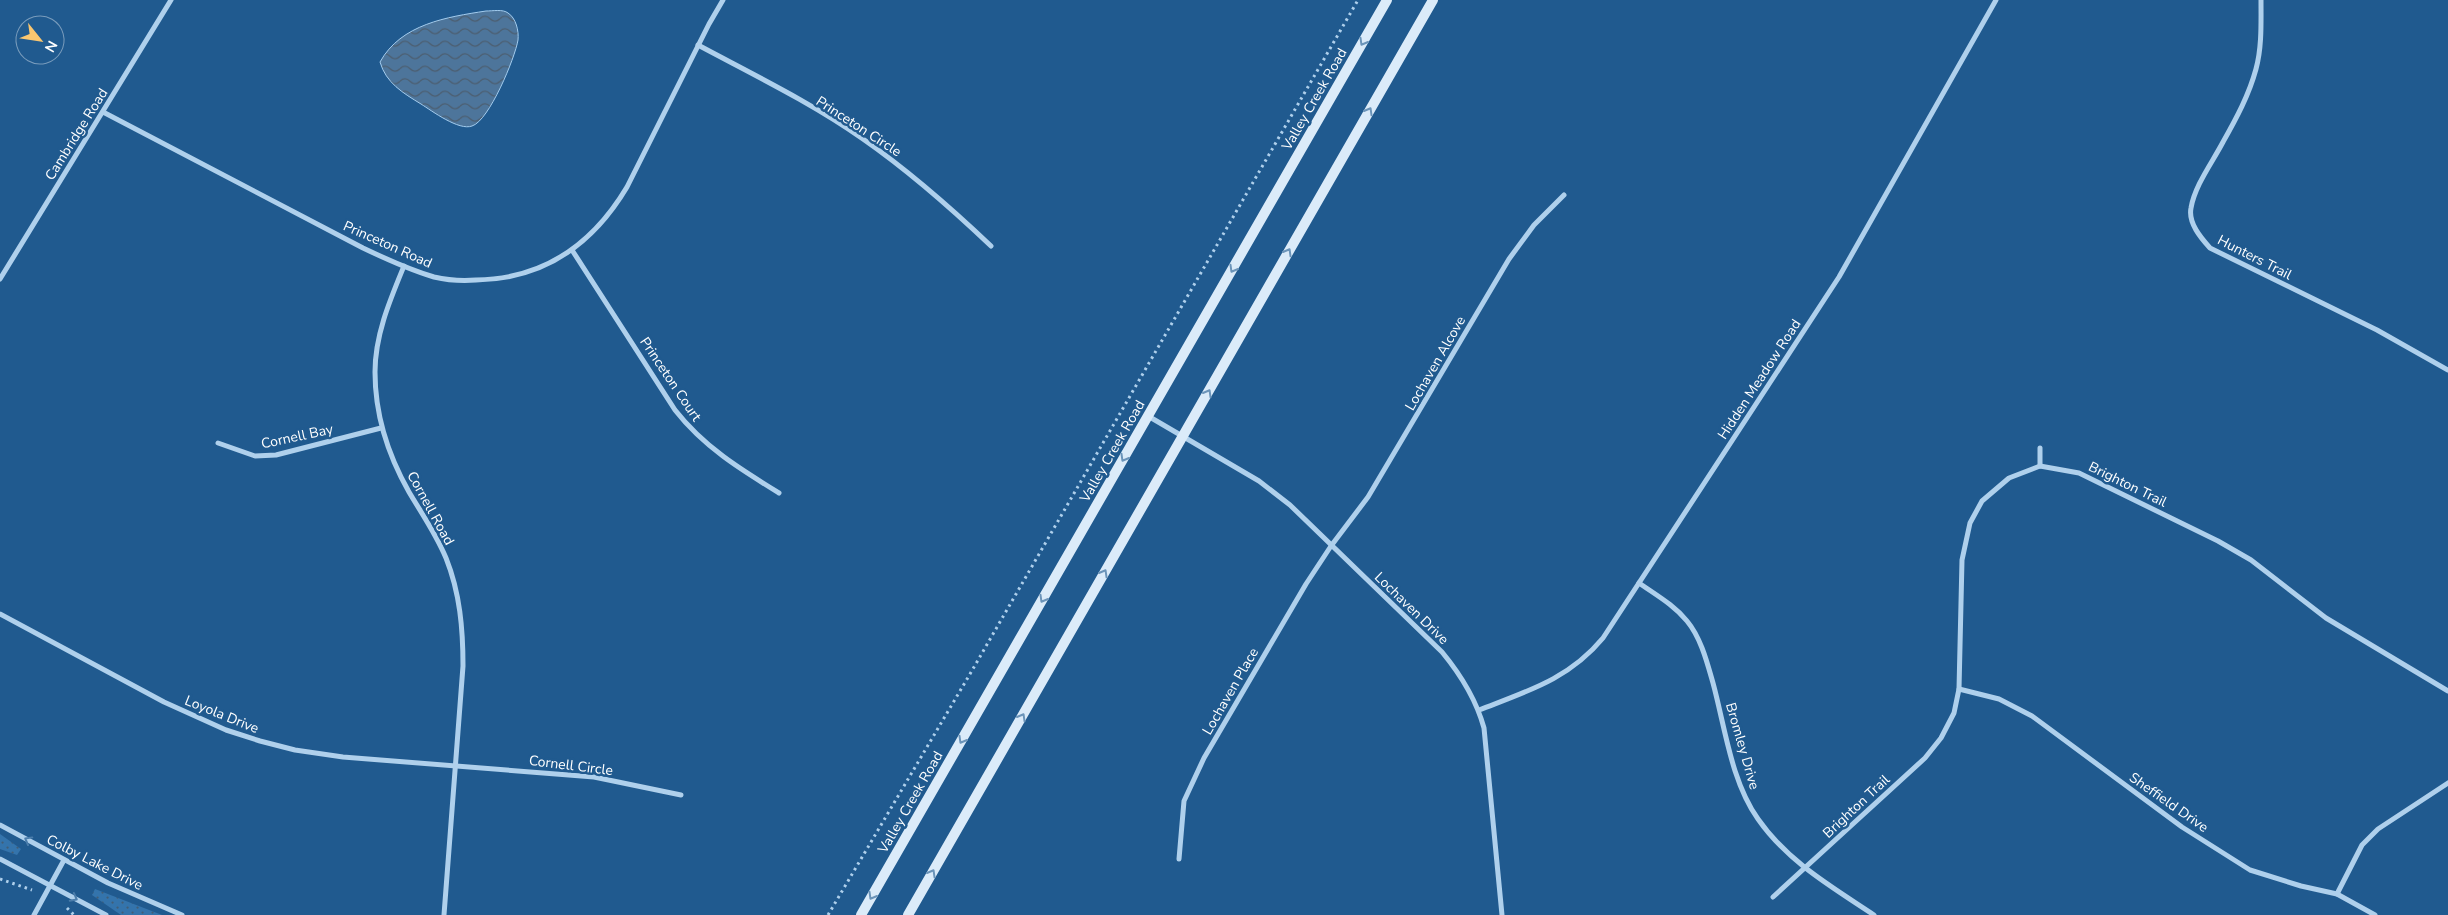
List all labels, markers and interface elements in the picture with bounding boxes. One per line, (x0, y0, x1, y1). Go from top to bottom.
north arrow (15, 15, 65, 65)
text: N (40, 37, 62, 56)
one-way arrow (1359, 37, 1369, 46)
street label: Valley Creek Road (1277, 45, 1351, 155)
street label: Cambridge Road (41, 85, 112, 184)
street label: Princeton Circle (812, 92, 905, 161)
one-way arrow (1363, 108, 1373, 117)
street label: Princeton Road (340, 216, 435, 273)
street label: Hunters Trail (2214, 231, 2296, 285)
one-way arrow (1282, 249, 1292, 258)
one-way arrow (1229, 263, 1239, 272)
street label: Lochaven Alcove (1401, 313, 1470, 414)
street label: Hidden Meadow Road (1713, 315, 1805, 443)
street label: Princeton Court (635, 333, 706, 425)
one-way arrow (1201, 390, 1211, 399)
street label: Valley Creek Road (1075, 397, 1149, 507)
street label: Cornell Bay (259, 419, 336, 453)
one-way arrow (1120, 453, 1130, 462)
street label: Brighton Trail (2085, 457, 2171, 512)
street label: Cornell Road (402, 468, 459, 549)
street label: Lochaven Drive (1370, 568, 1453, 649)
one-way arrow (1098, 570, 1108, 579)
one-way arrow (1039, 593, 1049, 602)
street label: Lochaven Place (1198, 644, 1263, 738)
street label: Loyola Drive (182, 691, 262, 738)
street label: Bromley Drive (1721, 700, 1764, 792)
one-way arrow (1016, 713, 1026, 722)
one-way arrow (958, 734, 968, 743)
street label: Valley Creek Road (873, 748, 947, 858)
street label: Cornell Circle (528, 751, 614, 780)
street label: Sheffield Drive (2125, 768, 2212, 837)
street label: Brighton Trail (1819, 770, 1895, 842)
street label: Colby Lake Drive (43, 830, 146, 895)
one-way arrow (24, 837, 33, 847)
one-way arrow (926, 869, 936, 878)
one-way arrow (868, 891, 878, 900)
one-way arrow (69, 892, 78, 902)

